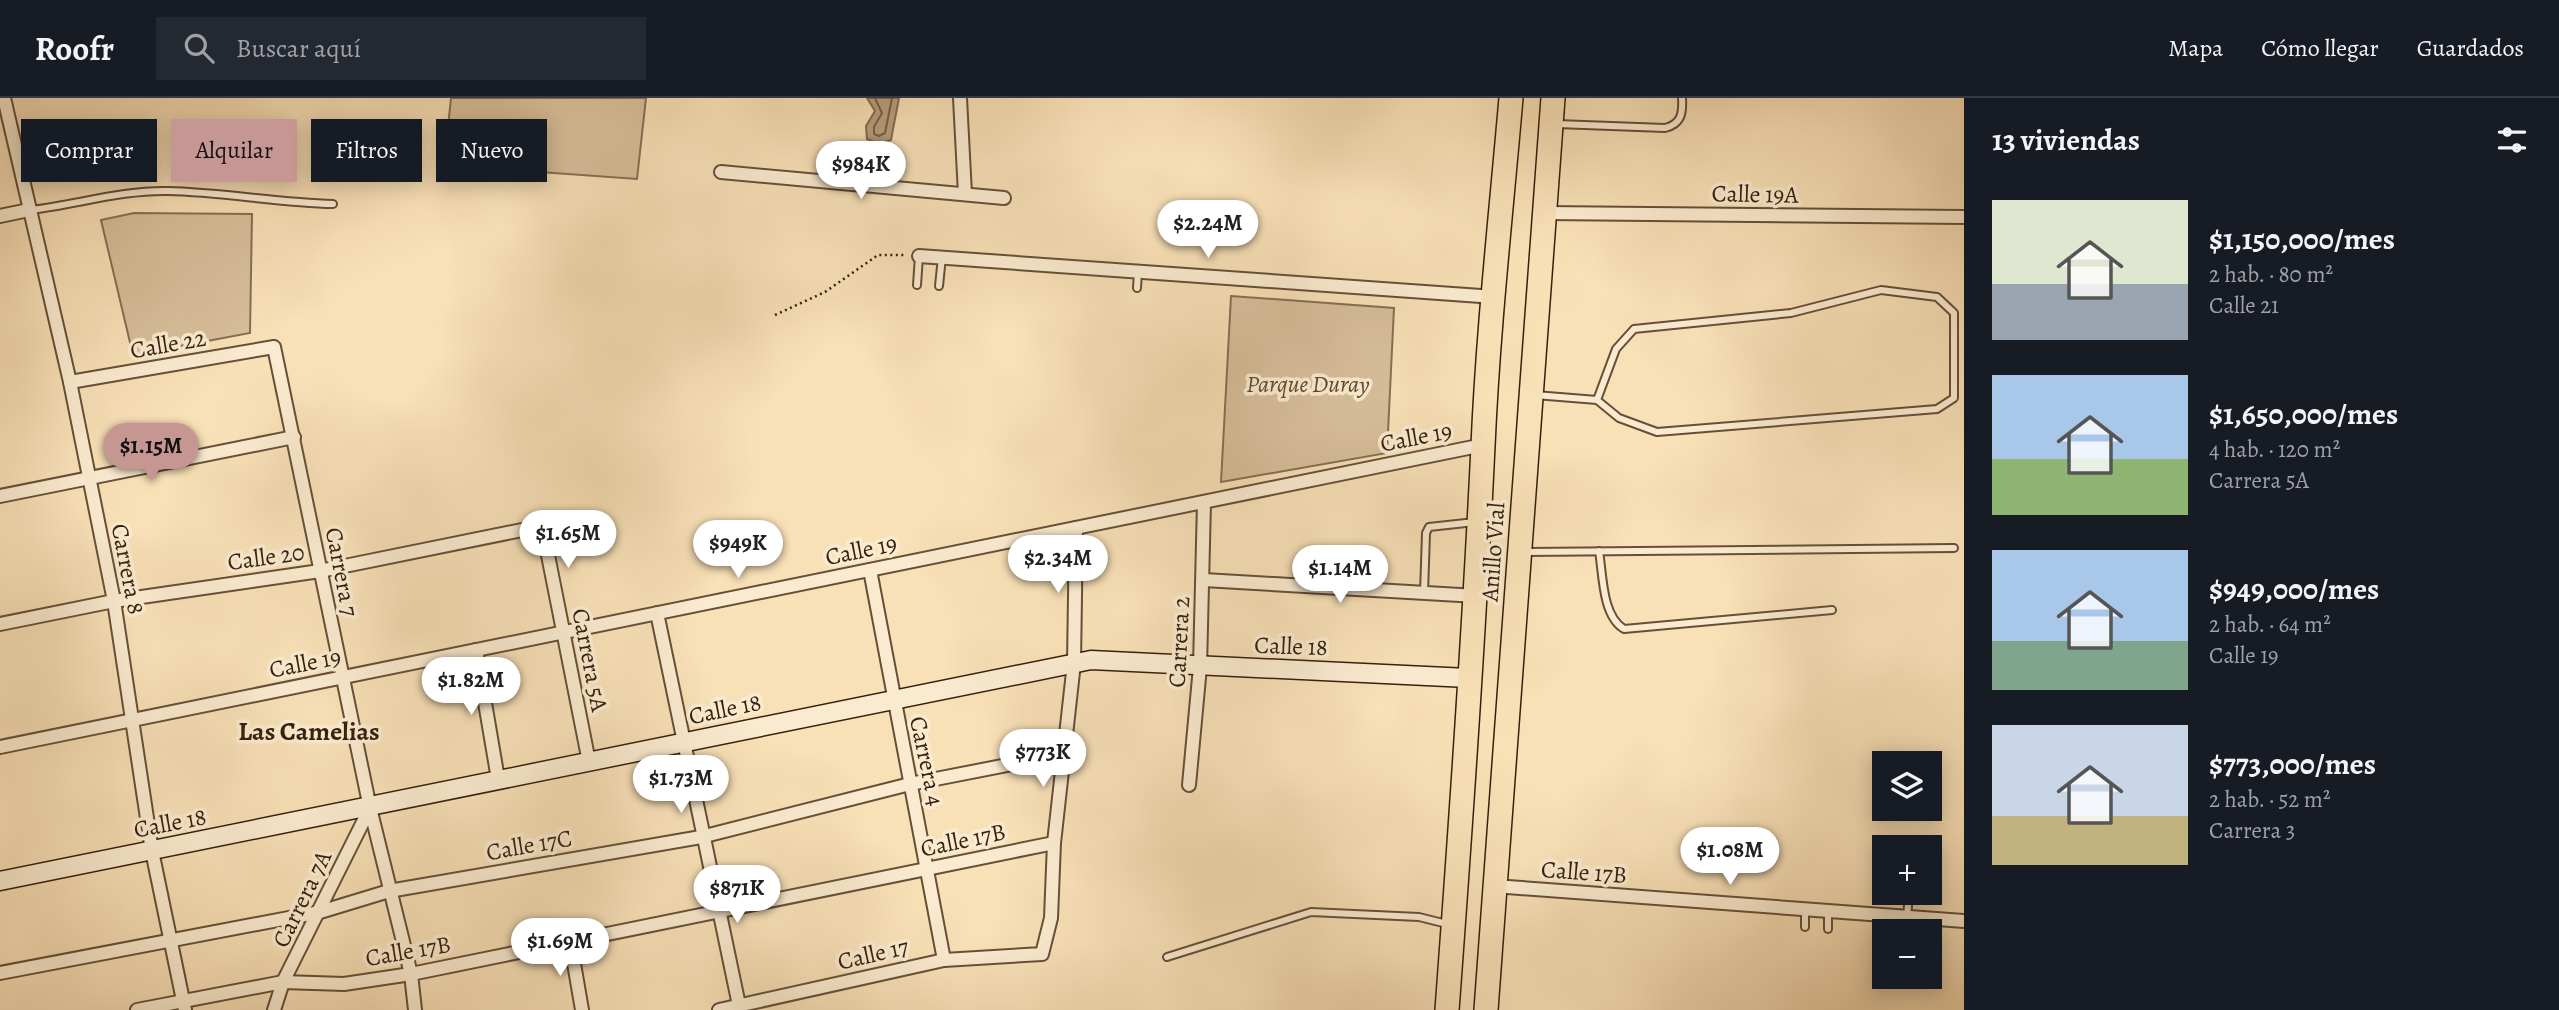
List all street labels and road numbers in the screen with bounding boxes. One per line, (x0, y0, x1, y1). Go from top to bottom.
street label: Calle 19A (1711, 177, 1800, 211)
street label: Calle 22 (128, 322, 208, 366)
street label: Calle 19 (1377, 414, 1455, 460)
street label: Anillo Vial (1474, 501, 1512, 604)
street label: Carrera 8 (104, 521, 152, 617)
street label: Carrera 7 (318, 525, 366, 620)
street label: Calle 19 (822, 527, 900, 573)
street label: Calle 20 (225, 536, 307, 578)
street label: Carrera 2 (1161, 596, 1197, 688)
street label: Carrera 5A (564, 606, 616, 715)
street label: Calle 18 (1254, 629, 1328, 663)
street label: Calle 19 (266, 640, 344, 686)
street label: Calle 18 (686, 686, 764, 732)
street label: Carrera 4 (902, 713, 952, 809)
street label: Calle 18 (131, 800, 209, 846)
street label: Calle 17B (918, 815, 1008, 865)
street label: Calle 17C (484, 822, 574, 868)
street label: Carrera 7A (265, 844, 340, 953)
street label: Calle 17B (1540, 853, 1628, 891)
street label: Calle 17B (363, 928, 453, 974)
street label: Calle 17 (834, 930, 912, 978)

